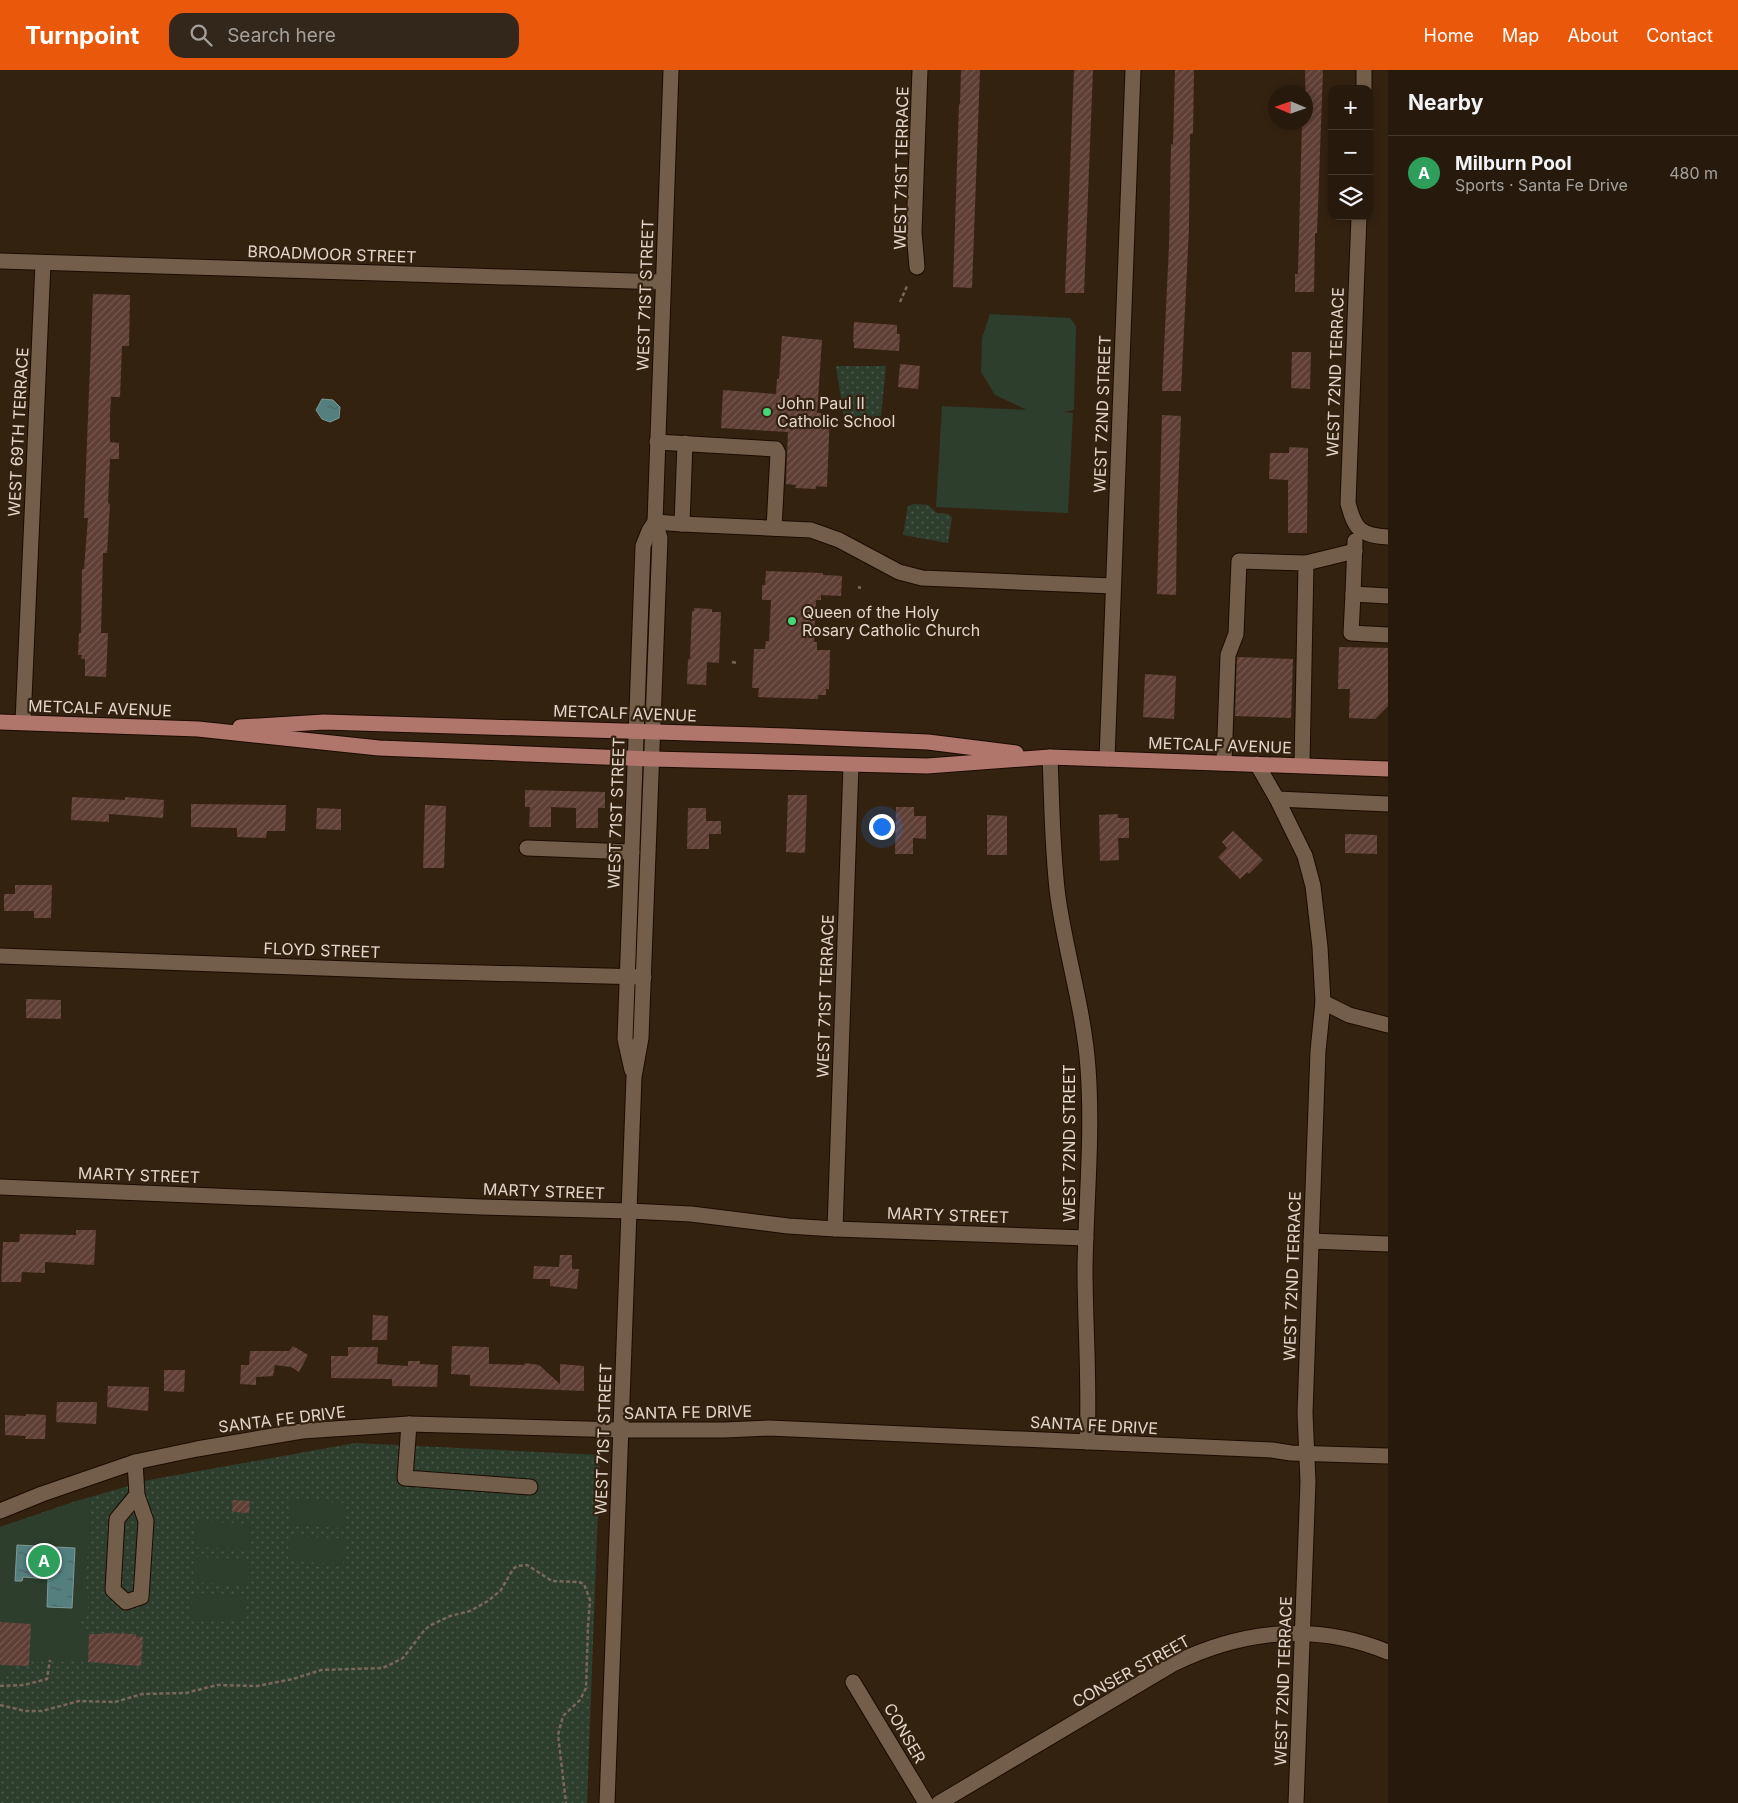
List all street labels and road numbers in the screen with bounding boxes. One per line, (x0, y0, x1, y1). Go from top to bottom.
street label: WEST 71ST TERRACE (890, 86, 912, 250)
street label: WEST 71ST STREET (632, 219, 658, 371)
street label: BROADMOOR STREET (247, 241, 417, 267)
street label: WEST 72ND TERRACE (1322, 287, 1348, 457)
street label: WEST 72ND STREET (1089, 335, 1115, 493)
street label: WEST 69TH TERRACE (4, 347, 32, 517)
street label: METCALF AVENUE (28, 696, 172, 720)
street label: METCALF AVENUE (553, 701, 697, 725)
street label: METCALF AVENUE (1148, 733, 1292, 757)
street label: WEST 71ST STREET (603, 737, 629, 889)
street label: WEST 71ST TERRACE (812, 914, 838, 1078)
street label: FLOYD STREET (263, 938, 381, 962)
street label: WEST 72ND STREET (1059, 1064, 1079, 1222)
street label: MARTY STREET (78, 1163, 200, 1187)
street label: MARTY STREET (483, 1179, 605, 1203)
street label: WEST 72ND TERRACE (1279, 1191, 1305, 1361)
street label: MARTY STREET (887, 1203, 1009, 1227)
street label: WEST 71ST STREET (590, 1363, 616, 1515)
street label: SANTA FE DRIVE (217, 1401, 347, 1437)
street label: SANTA FE DRIVE (624, 1401, 752, 1423)
street label: SANTA FE DRIVE (1029, 1412, 1159, 1438)
street label: WEST 72ND TERRACE (1270, 1596, 1296, 1766)
street label: CONSER STREET (1069, 1630, 1193, 1712)
street label: CONSER (880, 1699, 930, 1767)

